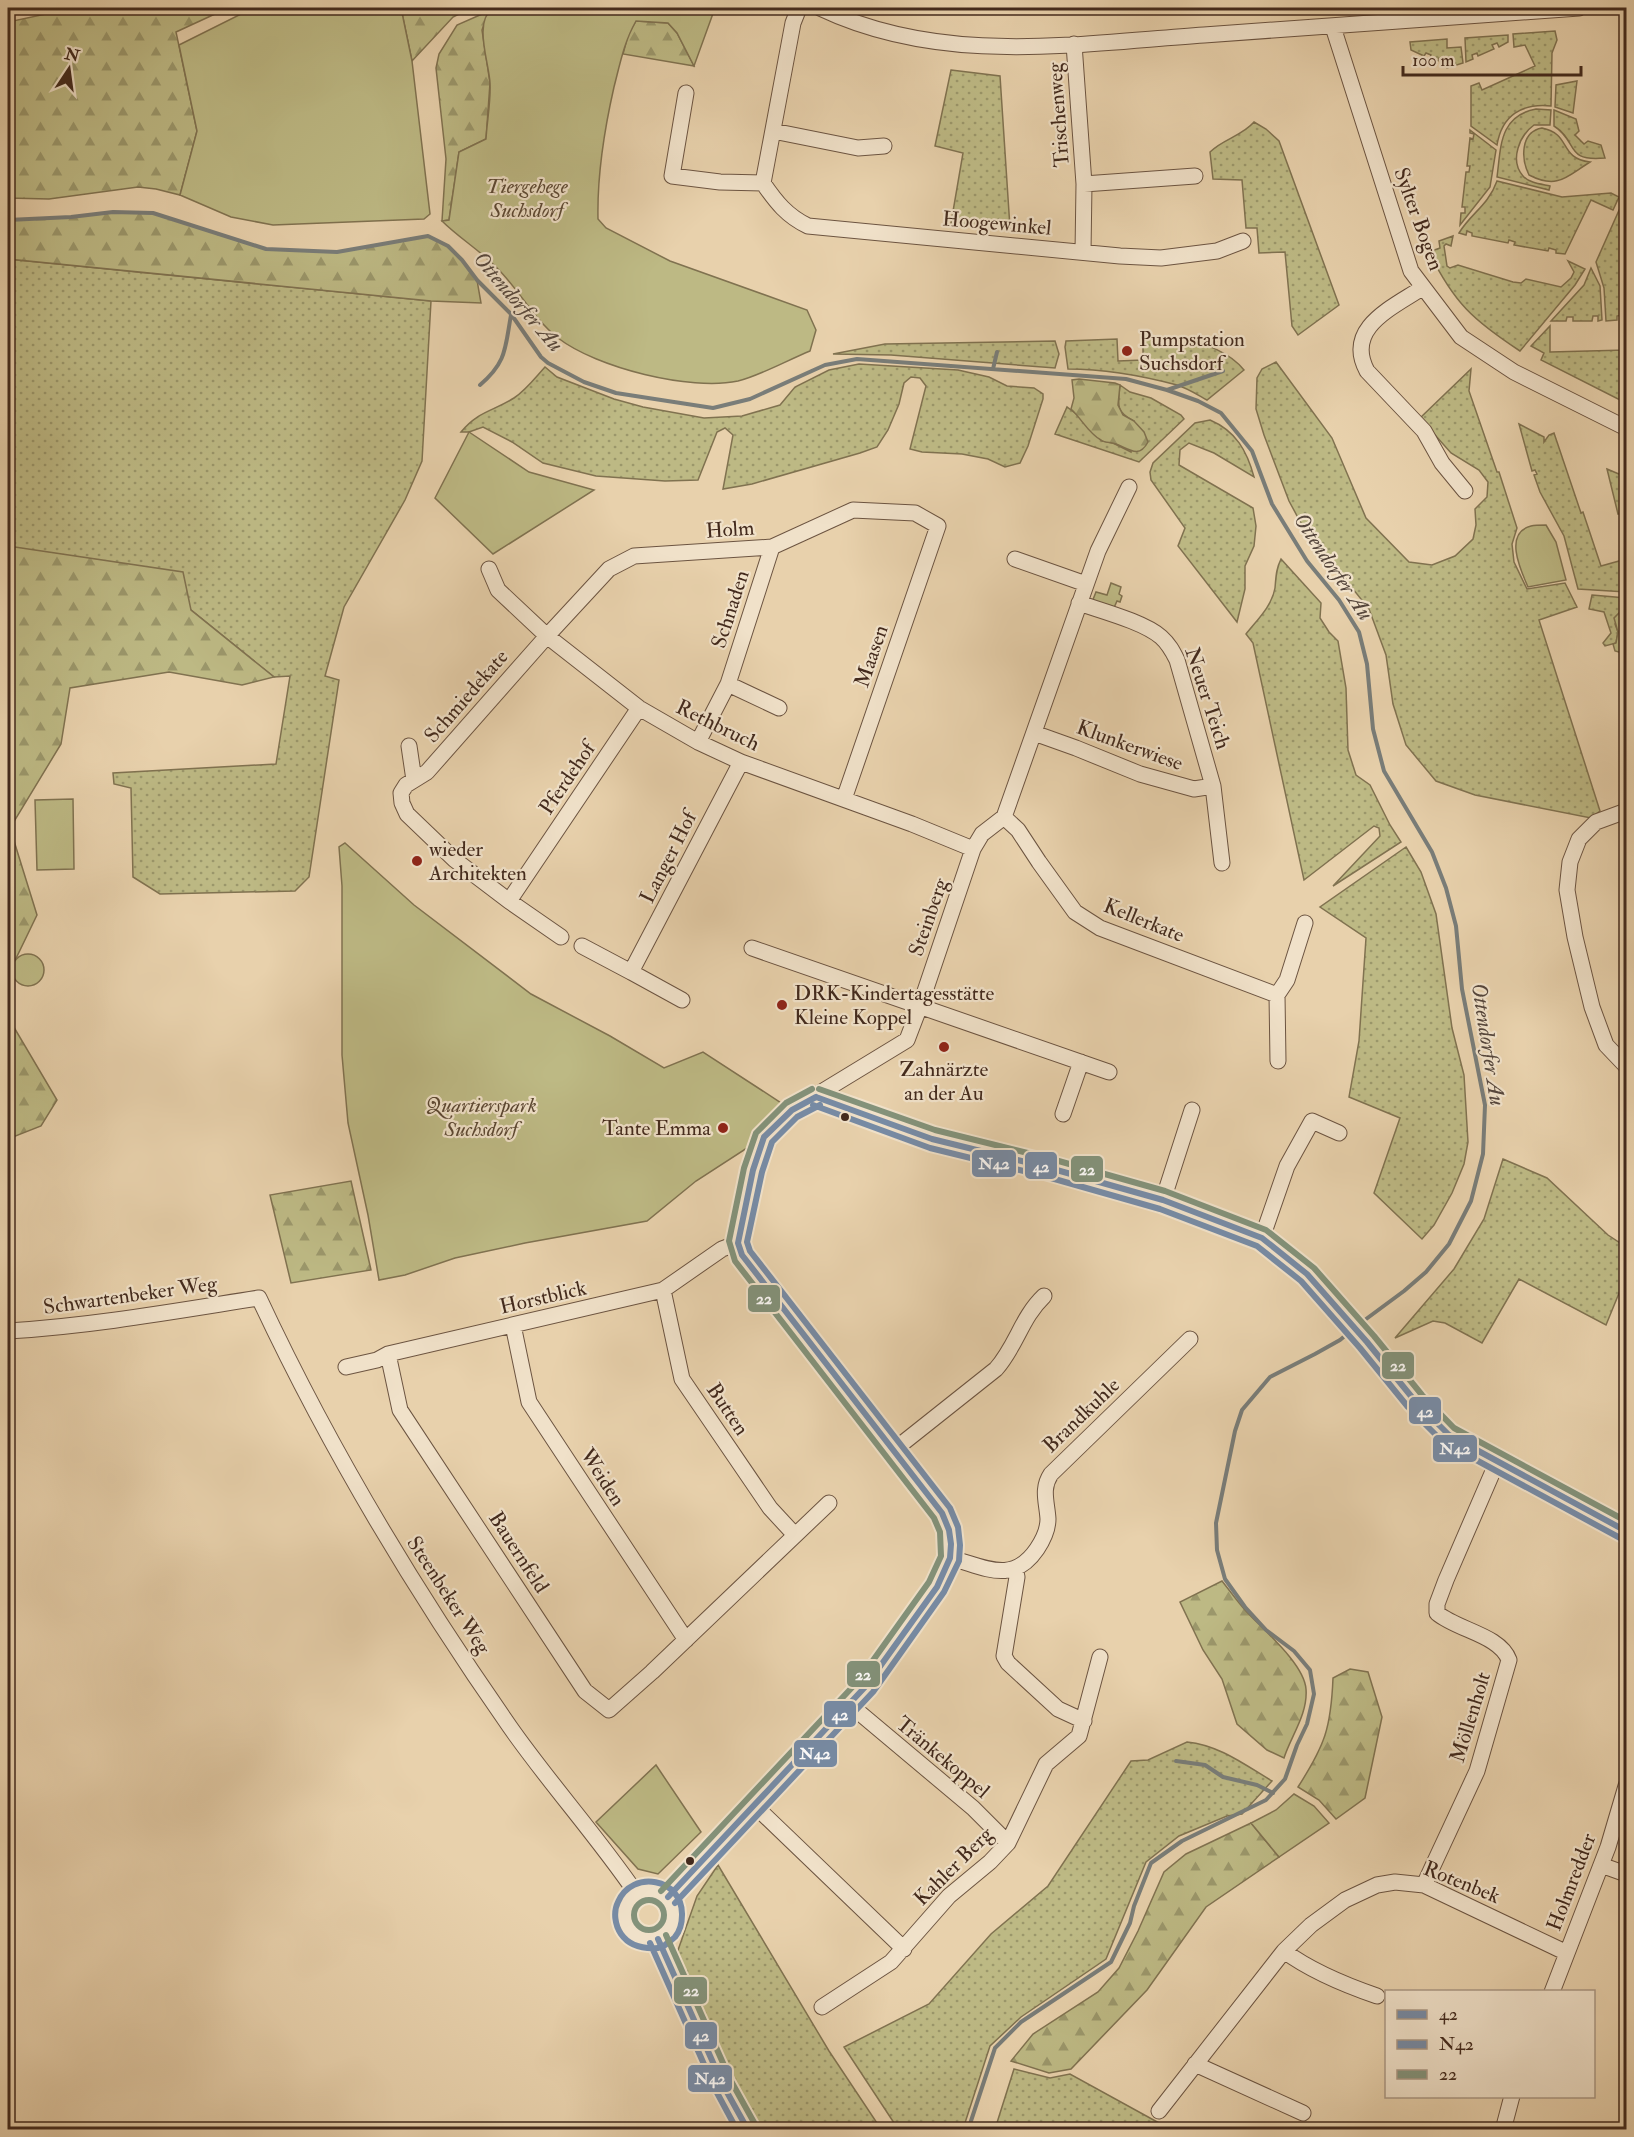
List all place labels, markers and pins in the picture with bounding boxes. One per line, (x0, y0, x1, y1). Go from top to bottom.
place label: Pumpstation Suchsdorf (1139, 326, 1245, 377)
marker: Pumpstation Suchsdorf (1120, 344, 1134, 358)
place label: wieder Architekten (428, 836, 527, 887)
marker: wieder Architekten (410, 854, 424, 868)
place label: DRK-Kindertagesstätte Kleine Koppel (794, 980, 994, 1031)
marker: DRK-Kindertagesstätte Kleine Koppel (775, 998, 789, 1012)
marker: Zahnärzte an der Au (937, 1040, 951, 1054)
place label: Zahnärzte an der Au (900, 1056, 988, 1107)
unlabelled marker (839, 1111, 851, 1123)
place label: Tante Emma (602, 1115, 711, 1142)
marker: Tante Emma (716, 1121, 730, 1135)
unlabelled marker (684, 1855, 696, 1867)

